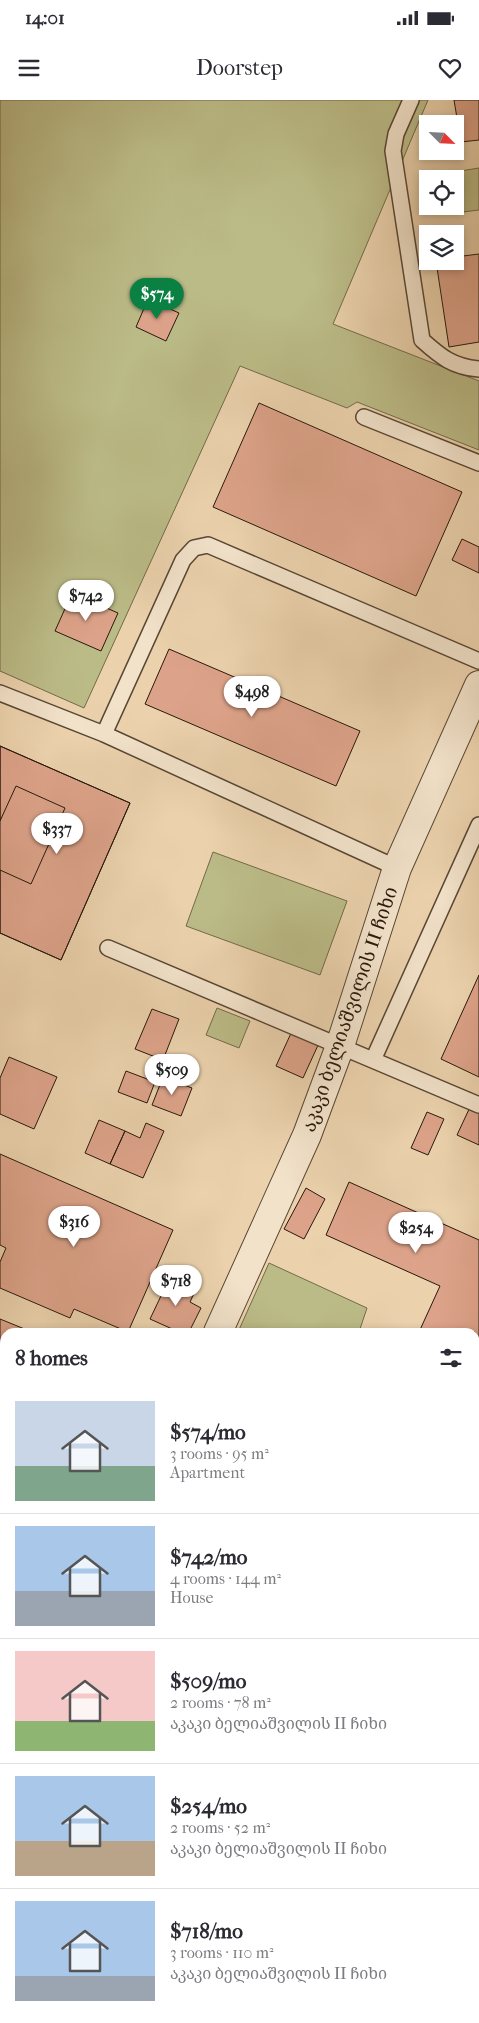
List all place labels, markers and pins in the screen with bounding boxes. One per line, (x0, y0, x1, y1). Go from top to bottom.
pin: $574 (127, 278, 187, 320)
pin: $742 (56, 580, 116, 622)
pin: $498 (222, 676, 282, 718)
pin: $337 (27, 812, 87, 855)
pin: $509 (142, 1054, 202, 1096)
pin: $316 (44, 1206, 104, 1248)
pin: $254 (386, 1212, 446, 1254)
pin: $718 (146, 1264, 206, 1307)

